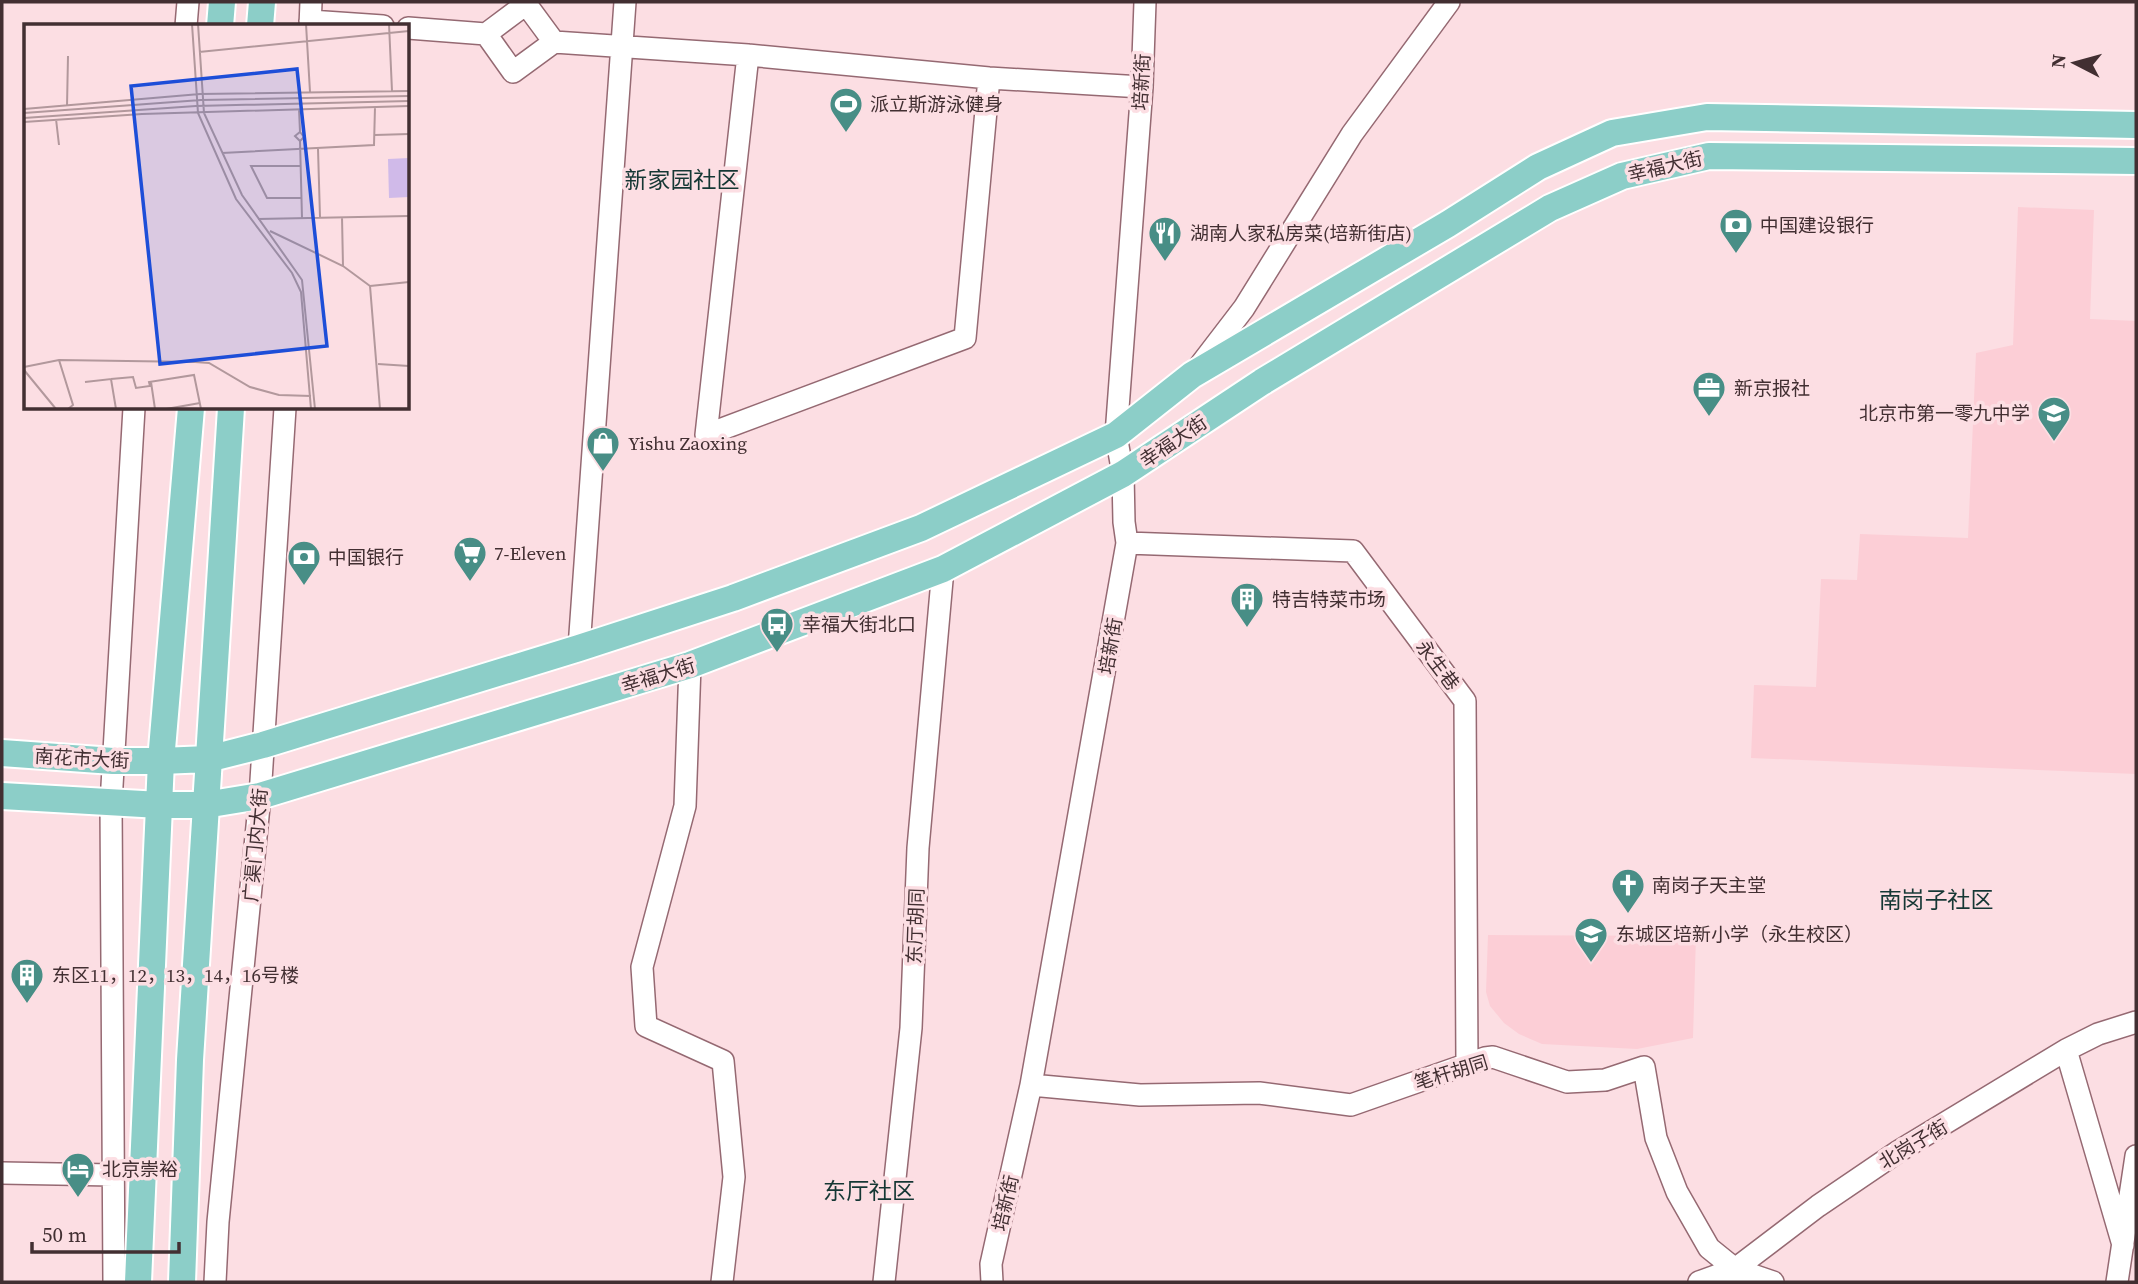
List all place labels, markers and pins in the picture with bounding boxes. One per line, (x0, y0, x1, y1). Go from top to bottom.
sports icon: 派立斯游泳健身 (827, 85, 865, 134)
place label: 派立斯游泳健身 (870, 91, 1003, 117)
bank icon: 中国建设银行 (1717, 206, 1755, 255)
place label: 中国建设银行 (1760, 212, 1874, 238)
restaurant icon: 湖南人家私房菜(培新街店) (1146, 214, 1184, 263)
place label: 湖南人家私房菜(培新街店) (1190, 220, 1412, 246)
office icon: 新京报社 (1690, 369, 1728, 418)
place label: 新京报社 (1734, 375, 1810, 401)
school or university icon: 北京市第一零九中学 (2035, 394, 2073, 443)
place label: 北京市第一零九中学 (1859, 400, 2030, 426)
shop icon: Yishu Zaoxing (584, 424, 622, 473)
place label: Yishu Zaoxing (628, 430, 747, 456)
supermarket icon: 7-Eleven (451, 534, 489, 583)
bank icon: 中国银行 (285, 538, 323, 587)
place label: 7-Eleven (494, 540, 566, 566)
place label: 中国银行 (328, 544, 404, 570)
building icon: 特吉特菜市场 (1228, 580, 1266, 629)
place label: 特吉特菜市场 (1272, 586, 1386, 612)
bus stop icon: 幸福大街北口 (758, 605, 796, 654)
place label: 幸福大街北口 (802, 611, 916, 637)
church icon: 南岗子天主堂 (1609, 866, 1647, 915)
place label: 南岗子天主堂 (1652, 872, 1766, 898)
school or university icon: 东城区培新小学（永生校区） (1572, 915, 1610, 964)
place label: 东城区培新小学（永生校区） (1616, 921, 1863, 947)
building icon: 东区11，12，13，14，16号楼 (8, 956, 46, 1005)
place label: 东区11，12，13，14，16号楼 (52, 962, 299, 988)
hotel icon: 北京崇裕 (59, 1150, 97, 1199)
place label: 北京崇裕 (102, 1156, 178, 1182)

